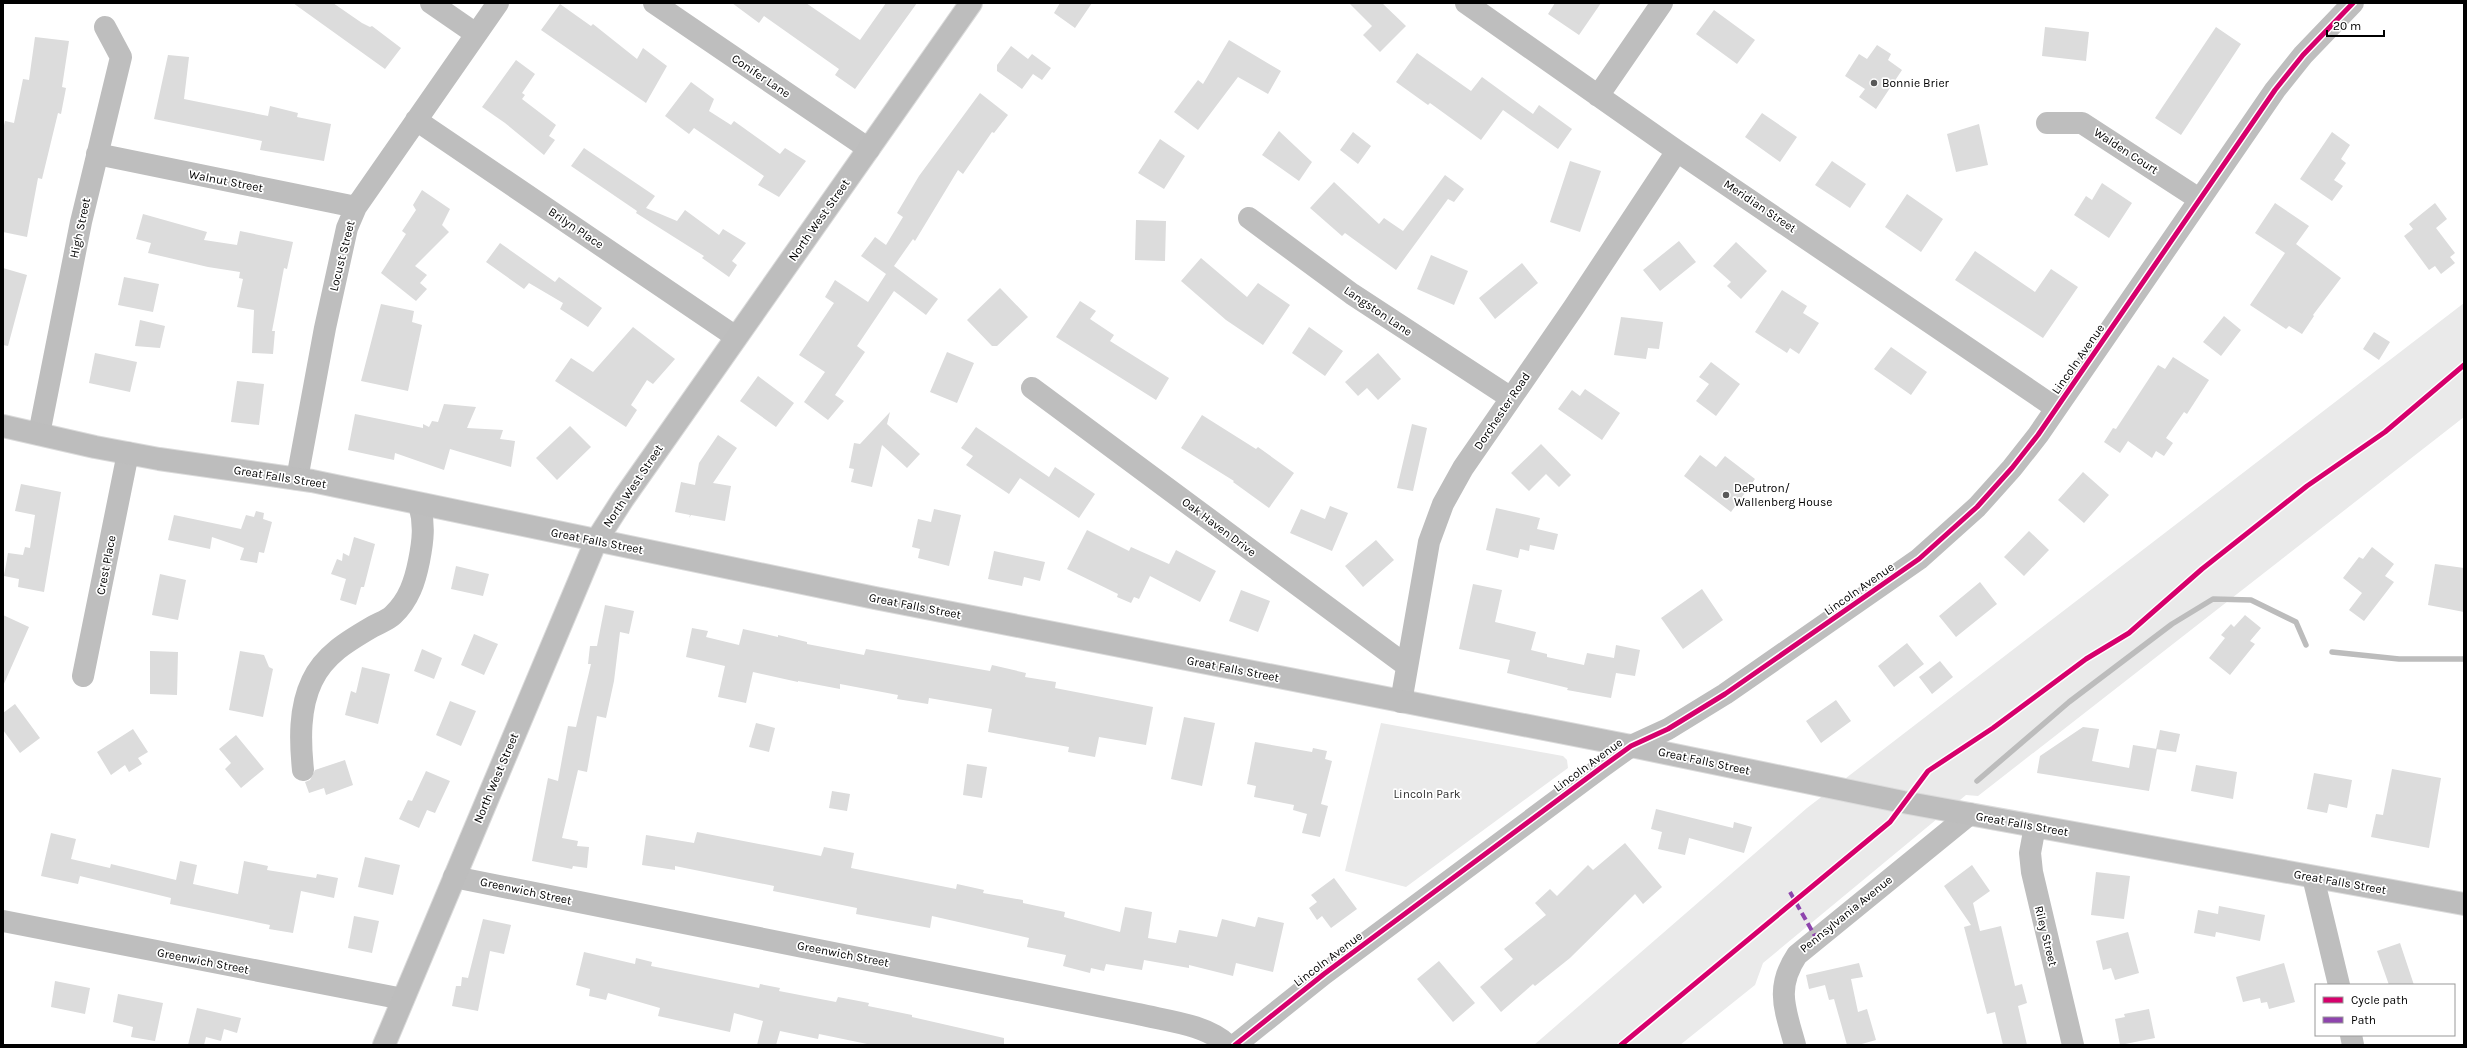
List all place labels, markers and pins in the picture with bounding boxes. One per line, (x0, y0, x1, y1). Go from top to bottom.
place label: Bonnie Brier (1882, 76, 1950, 90)
marker: Bonnie Brier (1869, 78, 1879, 88)
place label: DePutron/ Wallenberg House (1734, 481, 1832, 509)
marker: DePutron/ Wallenberg House (1721, 490, 1731, 500)

